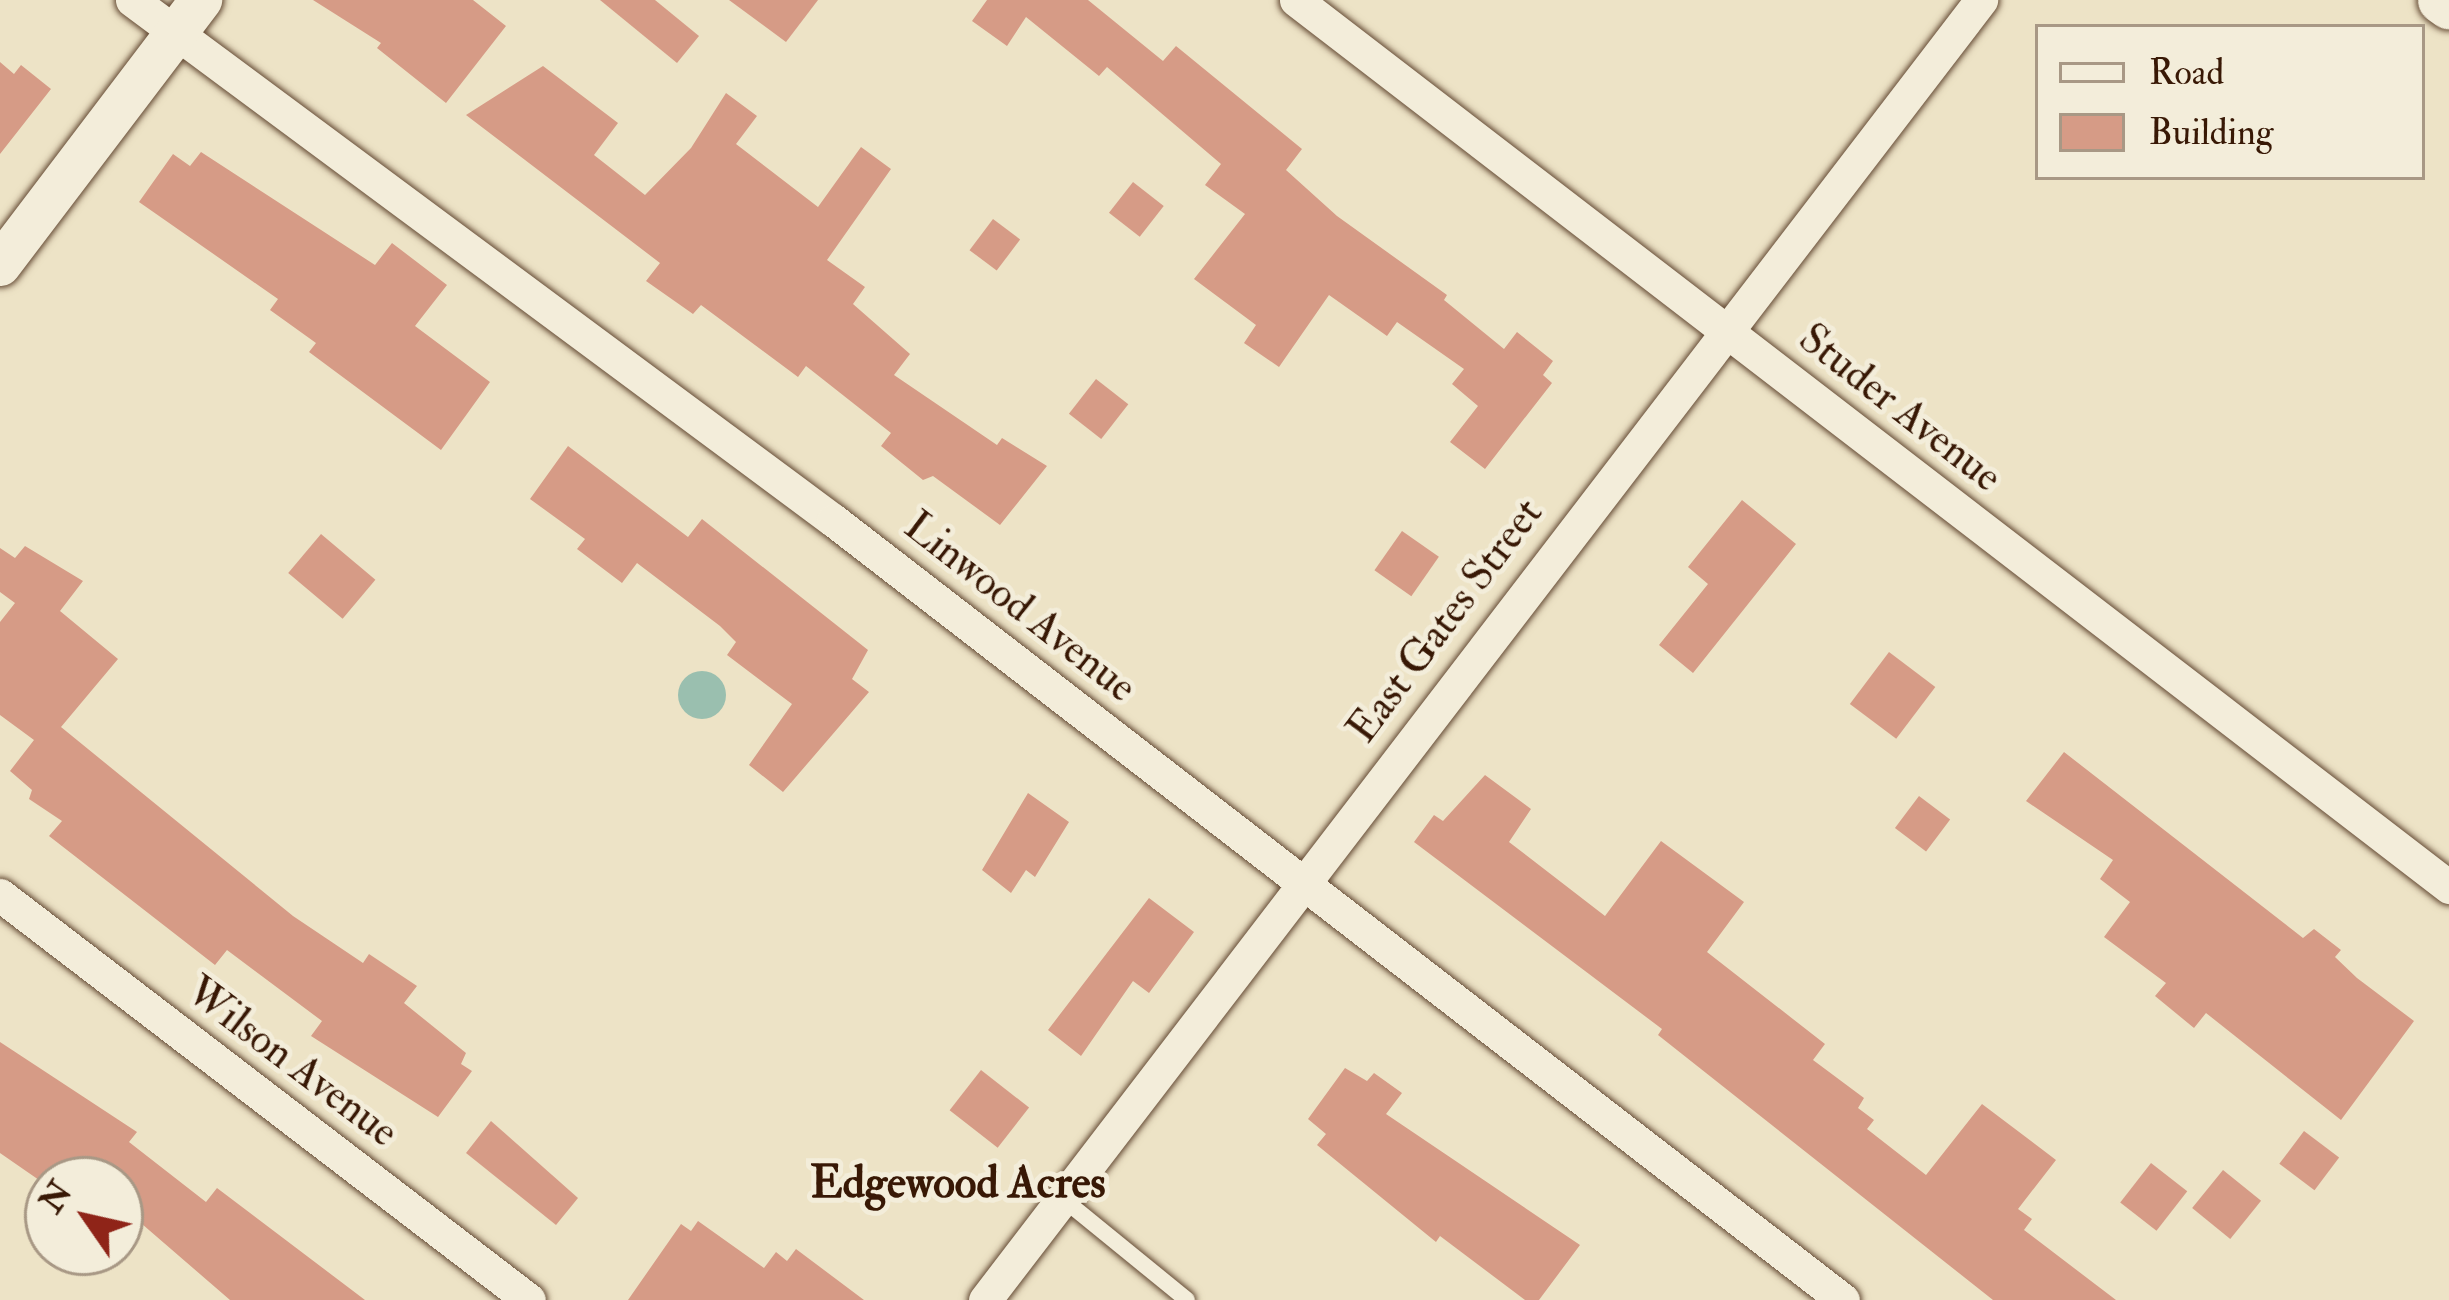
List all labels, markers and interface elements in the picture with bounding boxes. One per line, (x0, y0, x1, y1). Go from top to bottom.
legend (2035, 24, 2425, 180)
text: Road (2149, 50, 2224, 95)
text: Building (2149, 110, 2273, 155)
street label: Studer Avenue (1789, 313, 2011, 503)
street label: East Gates Street (1337, 489, 1553, 753)
street label: Linwood Avenue (894, 501, 1146, 713)
street label: Wilson Avenue (176, 966, 408, 1158)
north arrow (24, 1156, 144, 1276)
district label: Edgewood Acres (810, 1157, 1106, 1211)
text: N (31, 1174, 81, 1221)

